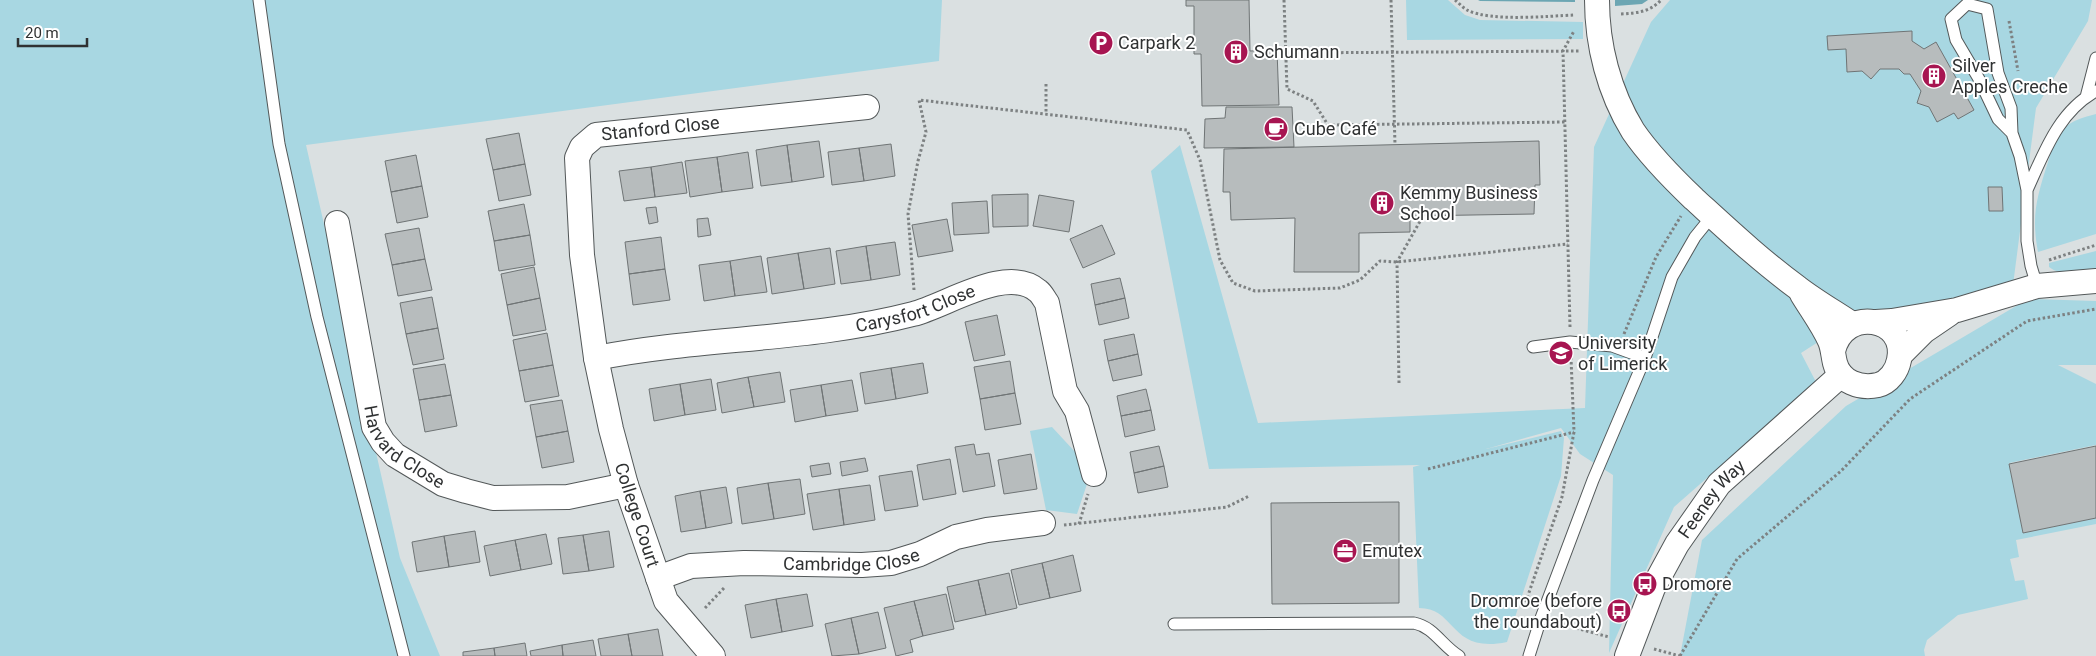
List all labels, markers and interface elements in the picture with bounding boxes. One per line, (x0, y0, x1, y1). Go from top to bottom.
scale bar (18, 15, 86, 47)
text: 20 m (25, 24, 59, 42)
parking icon: Carpark 2 (1088, 30, 1114, 56)
place label: Carpark 2 (1118, 32, 1195, 53)
building icon: Schumann (1223, 39, 1249, 65)
place label: Schumann (1254, 41, 1339, 62)
place label: Silver Apples Creche (1952, 55, 2068, 97)
building icon: Silver Apples Creche (1921, 63, 1947, 89)
street label: Stanford Close (600, 111, 721, 144)
cafe icon: Cube Café (1263, 116, 1289, 142)
place label: Cube Café (1294, 118, 1377, 139)
place label: Kemmy Business School (1400, 182, 1538, 224)
building icon: Kemmy Business School (1369, 190, 1395, 216)
street label: Carysfort Close (854, 280, 978, 336)
place label: University of Limerick (1578, 332, 1668, 374)
school or university icon: University of Limerick (1548, 340, 1574, 366)
street label: Harvard Close (360, 404, 449, 493)
street label: Feeney Way (1673, 455, 1749, 542)
street label: College Court (611, 460, 664, 570)
office icon: Emutex (1332, 538, 1358, 564)
place label: Emutex (1362, 540, 1422, 561)
street label: Cambridge Close (783, 544, 922, 575)
bus stop icon: Dromore (1632, 571, 1658, 597)
place label: Dromore (1662, 573, 1732, 594)
place label: Dromroe (before the roundabout) (1470, 590, 1602, 633)
bus stop icon: Dromroe (before the roundabout) (1606, 598, 1632, 624)

